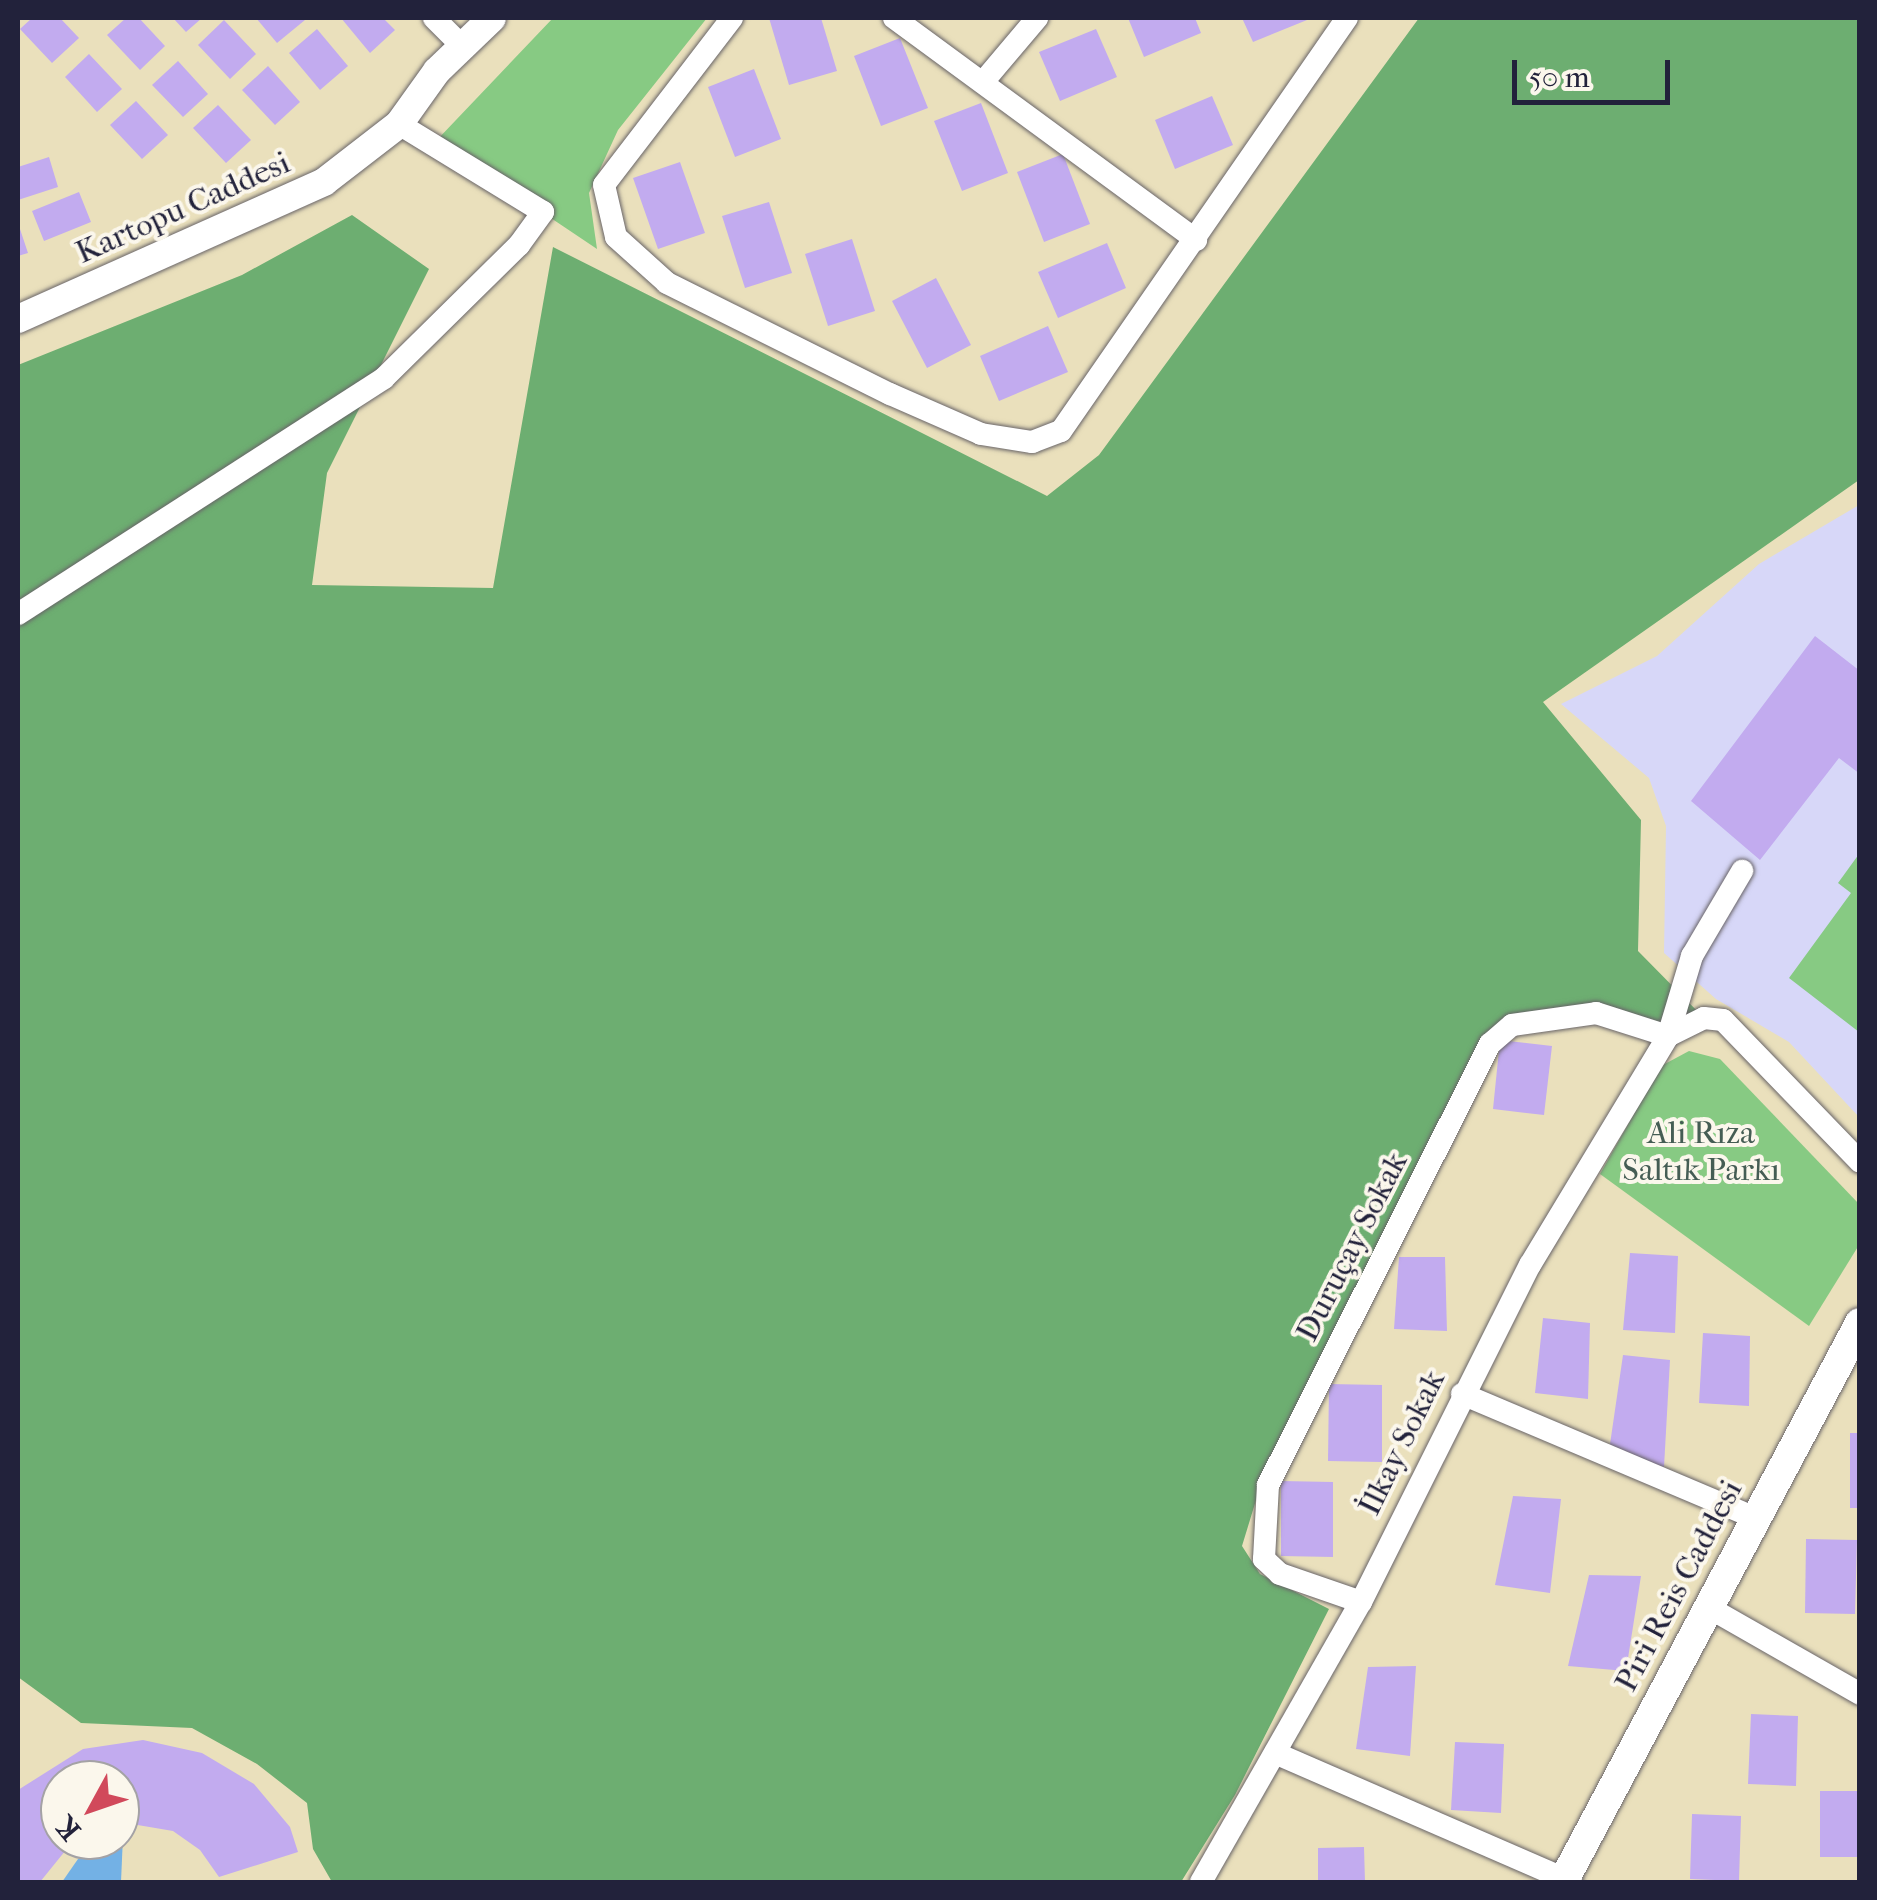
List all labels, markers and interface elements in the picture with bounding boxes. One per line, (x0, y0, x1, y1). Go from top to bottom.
scale bar (1517, 40, 1674, 102)
text: 50 m (1529, 60, 1590, 95)
street label: Kartopu Caddesi (70, 144, 296, 272)
park label: Ali Rıza Saltık Parkı (1622, 1115, 1780, 1190)
street label: Duruçay Sokak (1288, 1146, 1416, 1348)
street label: İlkay Sokak (1351, 1364, 1453, 1522)
street label: Piri Reis Caddesi (1607, 1474, 1751, 1698)
north arrow (40, 1760, 140, 1860)
text: K (49, 1810, 87, 1847)

